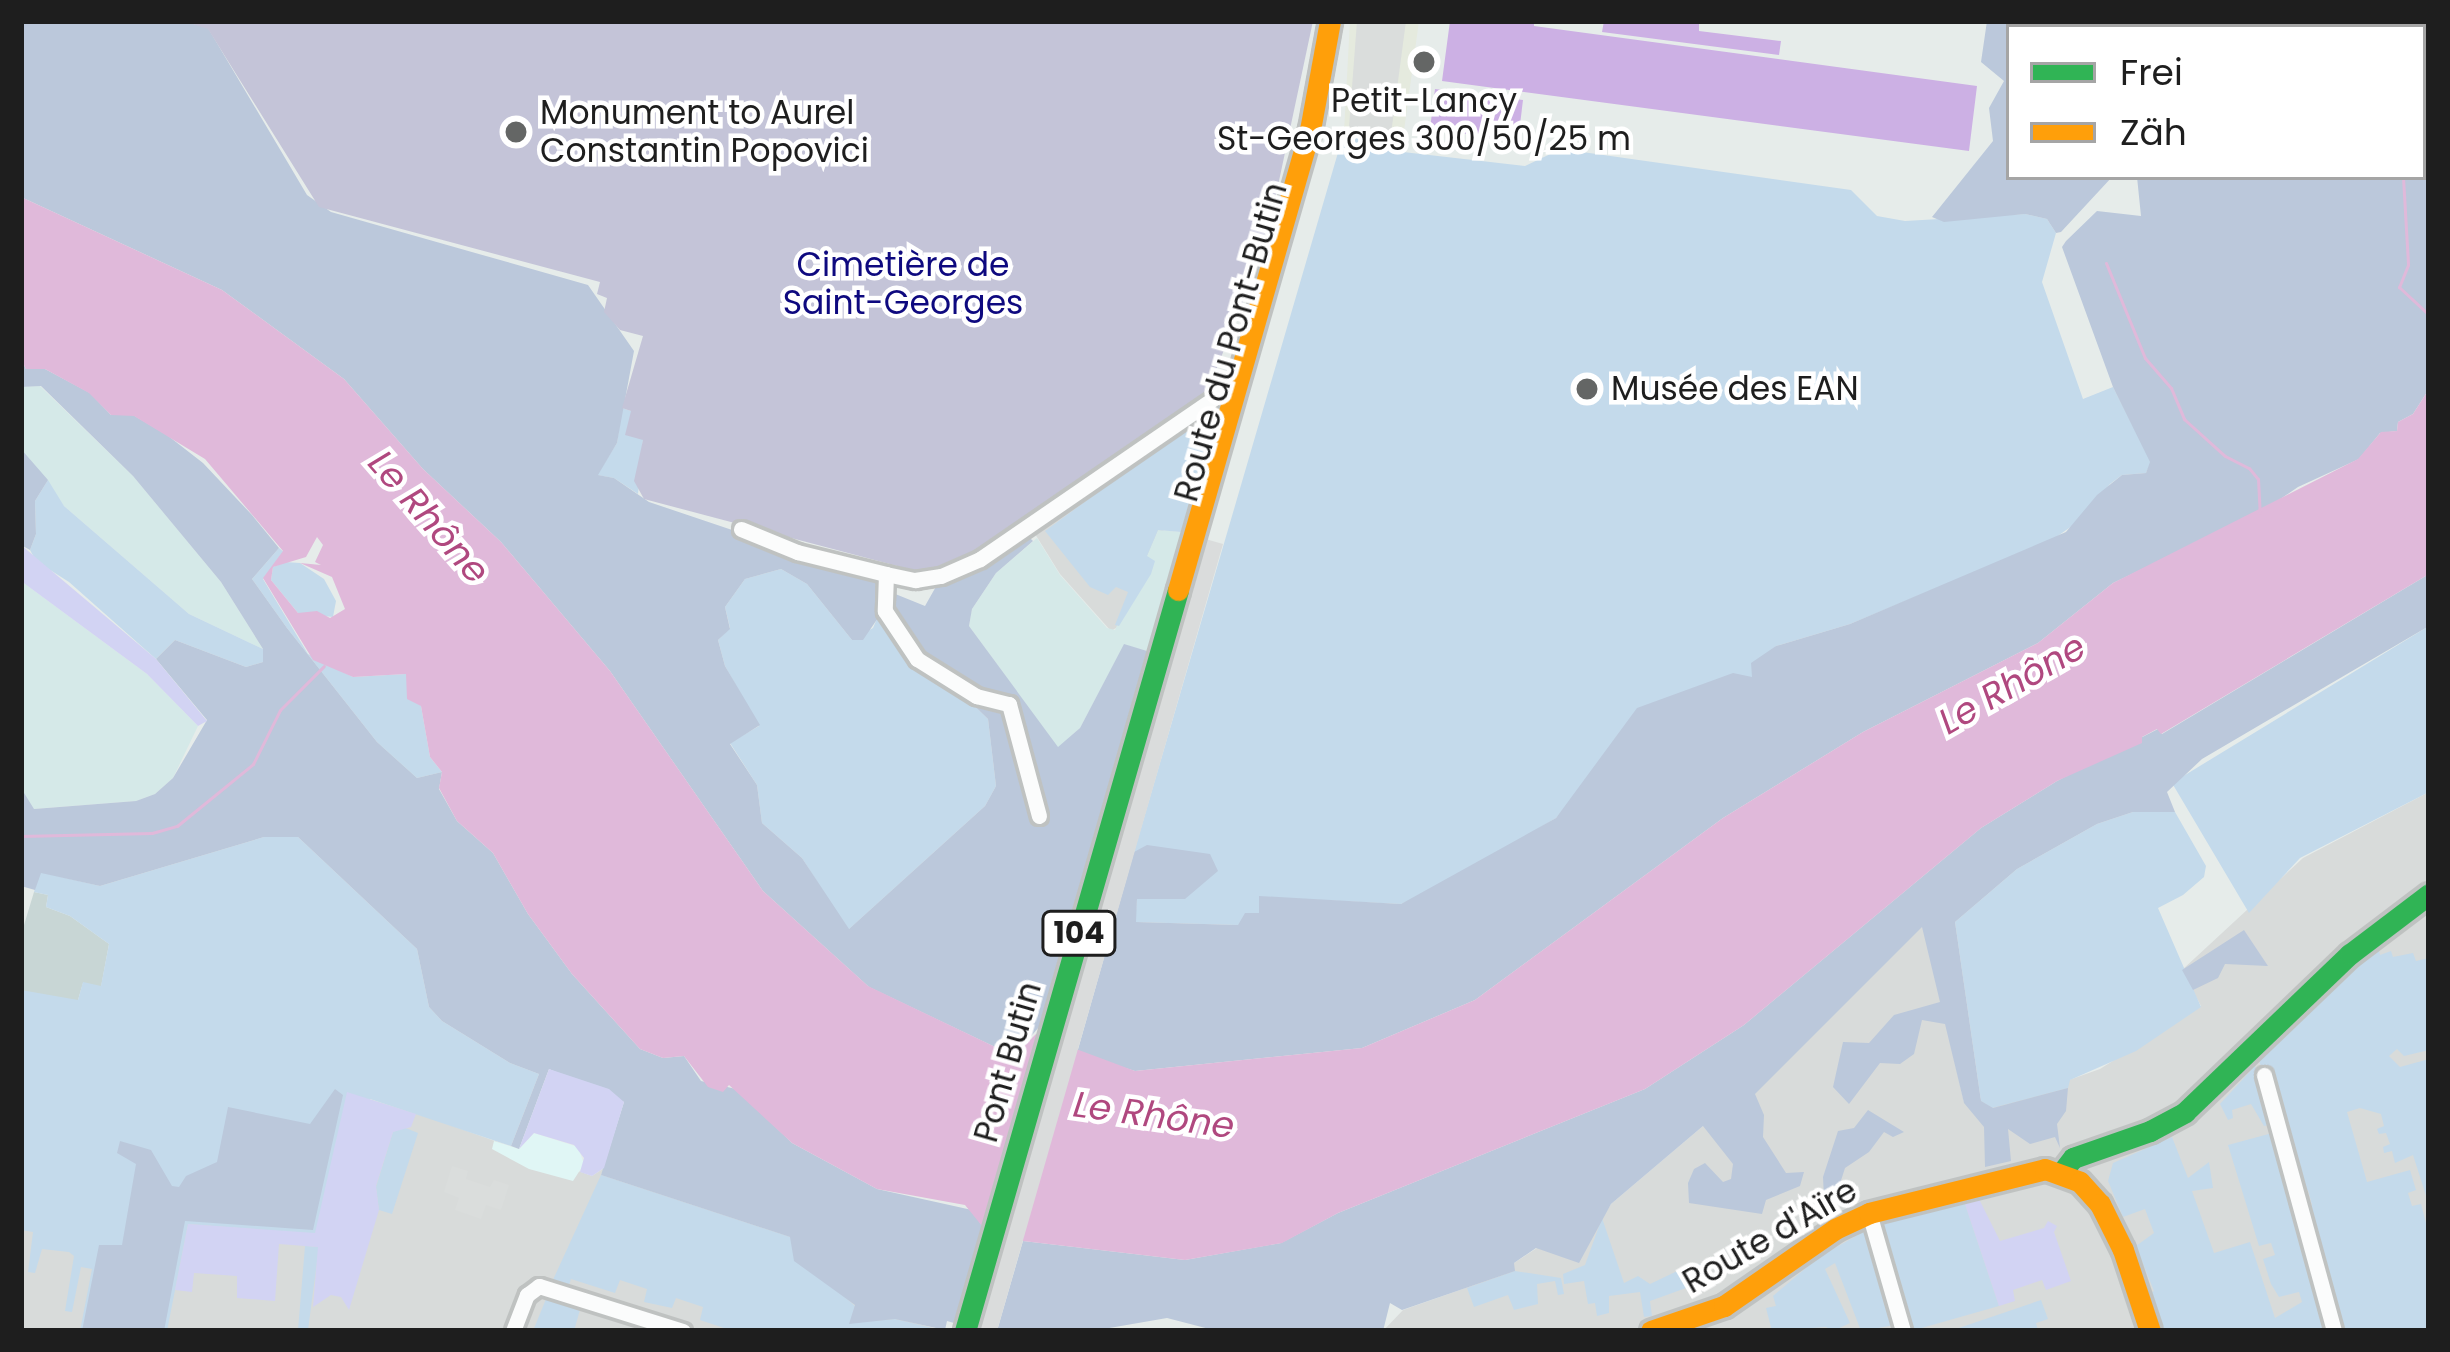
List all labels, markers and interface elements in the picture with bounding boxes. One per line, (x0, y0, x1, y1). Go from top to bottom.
legend (2006, 24, 2426, 180)
text: Frei (2120, 47, 2183, 98)
marker: Petit-Lancy St-Georges 300/50/25 m (1411, 49, 1437, 75)
place label: Petit-Lancy St-Georges 300/50/25 m (1217, 81, 1631, 159)
place label: Monument to Aurel Constantin Popovici (540, 93, 869, 171)
text: Zäh (2120, 107, 2187, 158)
marker: Monument to Aurel Constantin Popovici (503, 119, 529, 145)
street label: Route du Pont-Butin (1166, 178, 1296, 506)
park label: Cimetière de Saint-Georges (783, 245, 1023, 323)
place label: Musée des EAN (1611, 369, 1859, 409)
marker: Musée des EAN (1574, 376, 1600, 402)
water label: Le Rhône (360, 442, 498, 592)
water label: Le Rhône (1931, 625, 2093, 743)
road number: 104 (1040, 909, 1118, 957)
street label: Pont Butin (966, 977, 1050, 1147)
water label: Le Rhône (1071, 1082, 1237, 1148)
street label: Route d'Aïre (1676, 1170, 1864, 1302)

